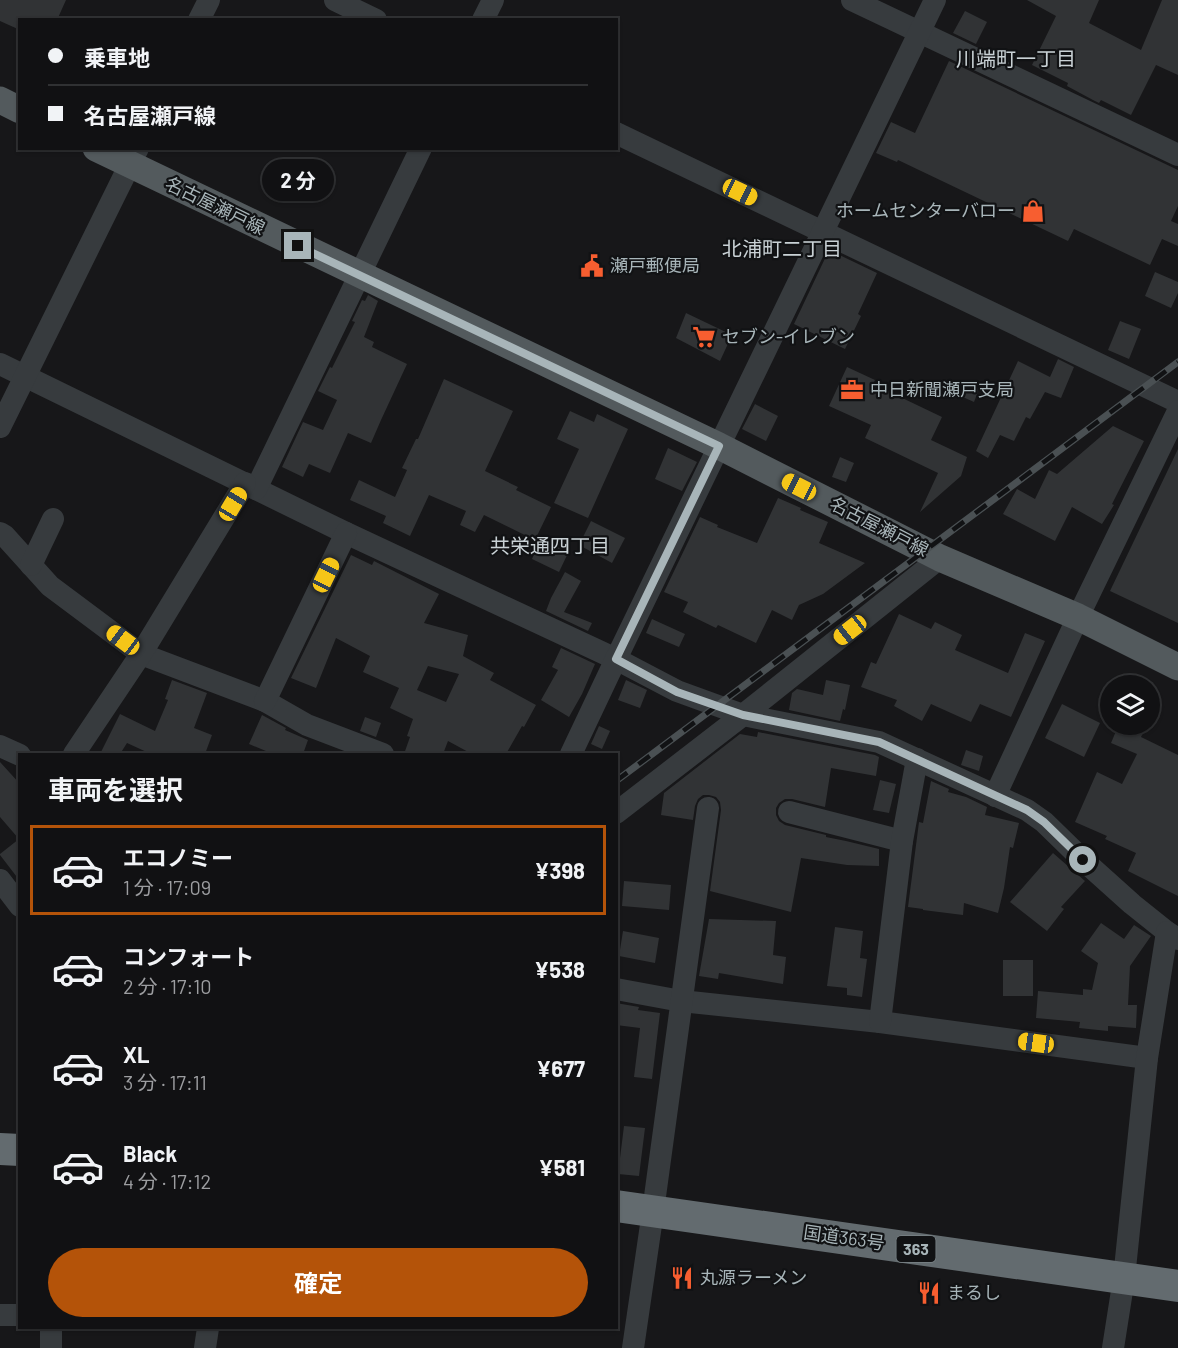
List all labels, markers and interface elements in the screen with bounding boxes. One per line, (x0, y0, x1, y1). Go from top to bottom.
text: 乗車地 (84, 44, 150, 70)
district label: 川端町一丁目 (956, 46, 1076, 70)
text: 名古屋瀬戸線 (84, 102, 216, 128)
callout: 2 分 (262, 159, 334, 201)
text: 2 分 (280, 168, 316, 192)
street label: 名古屋瀬戸線 (162, 172, 269, 239)
car (720, 176, 760, 208)
shop icon: ホームセンターバロー (1020, 198, 1046, 224)
place label: ホームセンターバロー (836, 199, 1015, 221)
route end (284, 232, 311, 259)
district label: 北浦町二丁目 (722, 236, 842, 260)
public building icon: 瀬戸郵便局 (579, 253, 605, 279)
place label: 瀬戸郵便局 (610, 254, 700, 276)
supermarket icon: セブン-イレブン (691, 324, 717, 350)
place label: セブン-イレブン (722, 325, 855, 347)
office icon: 中日新聞瀬戸支局 (839, 377, 865, 403)
place label: 中日新聞瀬戸支局 (870, 378, 1014, 400)
car (779, 471, 819, 503)
car (216, 484, 250, 524)
street label: 名古屋瀬戸線 (826, 492, 933, 560)
district label: 共栄通四丁目 (490, 533, 610, 557)
car (310, 555, 342, 595)
car (830, 612, 870, 648)
car (103, 622, 143, 658)
map controls (1100, 675, 1160, 735)
button: layers (1100, 675, 1160, 735)
text: 車両を選択 (48, 773, 183, 805)
icon: car (51, 843, 105, 897)
text: エコノミー (123, 844, 233, 870)
route start (1069, 846, 1096, 873)
text: ¥398 (534, 857, 585, 883)
text: 1 分 · 17:09 (123, 875, 211, 899)
icon: car (51, 942, 105, 996)
text: コンフォート (123, 943, 254, 969)
text: ¥538 (534, 956, 585, 982)
text: 2 分 · 17:10 (123, 974, 211, 998)
car (1017, 1032, 1055, 1054)
icon: car (51, 1041, 105, 1095)
text: XL (123, 1041, 149, 1067)
text: ¥677 (536, 1055, 585, 1081)
text: 3 分 · 17:11 (123, 1070, 207, 1094)
icon: car (51, 1140, 105, 1194)
text: Black (123, 1140, 177, 1166)
text: ¥581 (539, 1154, 585, 1180)
text: 4 分 · 17:12 (123, 1169, 211, 1193)
street label: 国道363号 (802, 1220, 886, 1254)
road number: 363 (896, 1236, 936, 1262)
button: 確定 (48, 1248, 588, 1317)
restaurant icon: 丸源ラーメン (669, 1265, 695, 1291)
place label: 丸源ラーメン (700, 1266, 807, 1288)
restaurant icon: まるし (916, 1280, 942, 1306)
place label: まるし (947, 1281, 1001, 1303)

